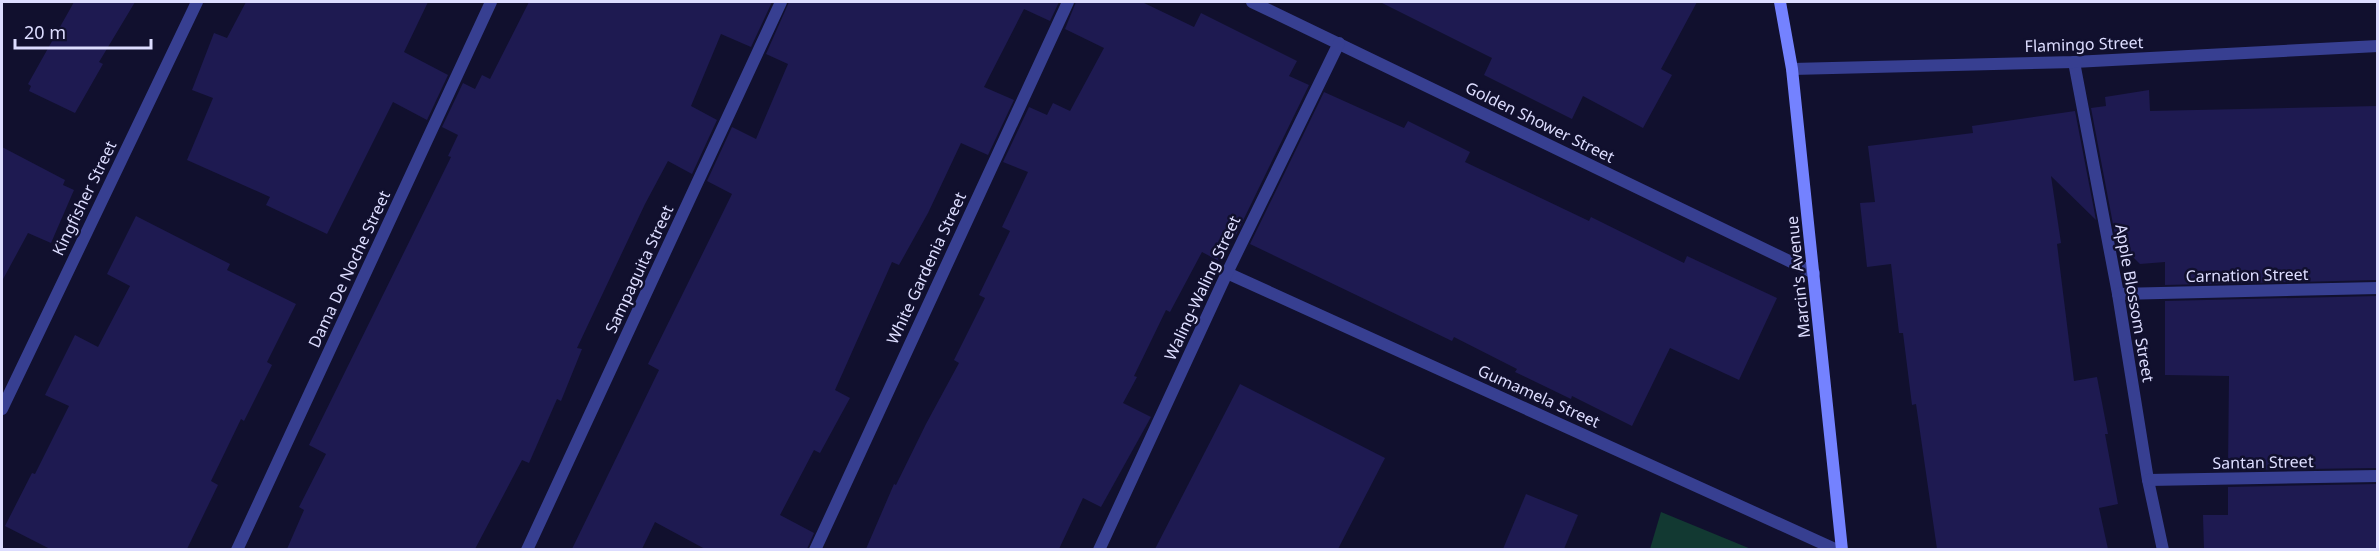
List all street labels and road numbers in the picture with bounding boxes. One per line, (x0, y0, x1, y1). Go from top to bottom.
street label: Flamingo Street (2024, 31, 2144, 57)
street label: Golden Shower Street (1462, 76, 1618, 168)
street label: Kingfisher Street (47, 137, 121, 259)
street label: Dama De Noche Street (303, 187, 395, 351)
street label: White Gardenia Street (881, 188, 971, 348)
street label: Sampaguita Street (600, 201, 678, 337)
street label: Waling-Waling Street (1159, 212, 1245, 364)
street label: Marcin's Avenue (1781, 215, 1815, 339)
street label: Apple Blossom Street (2110, 222, 2160, 384)
street label: Carnation Street (2185, 263, 2309, 287)
street label: Gumamela Street (1475, 359, 1604, 433)
street label: Santan Street (2212, 450, 2314, 474)

